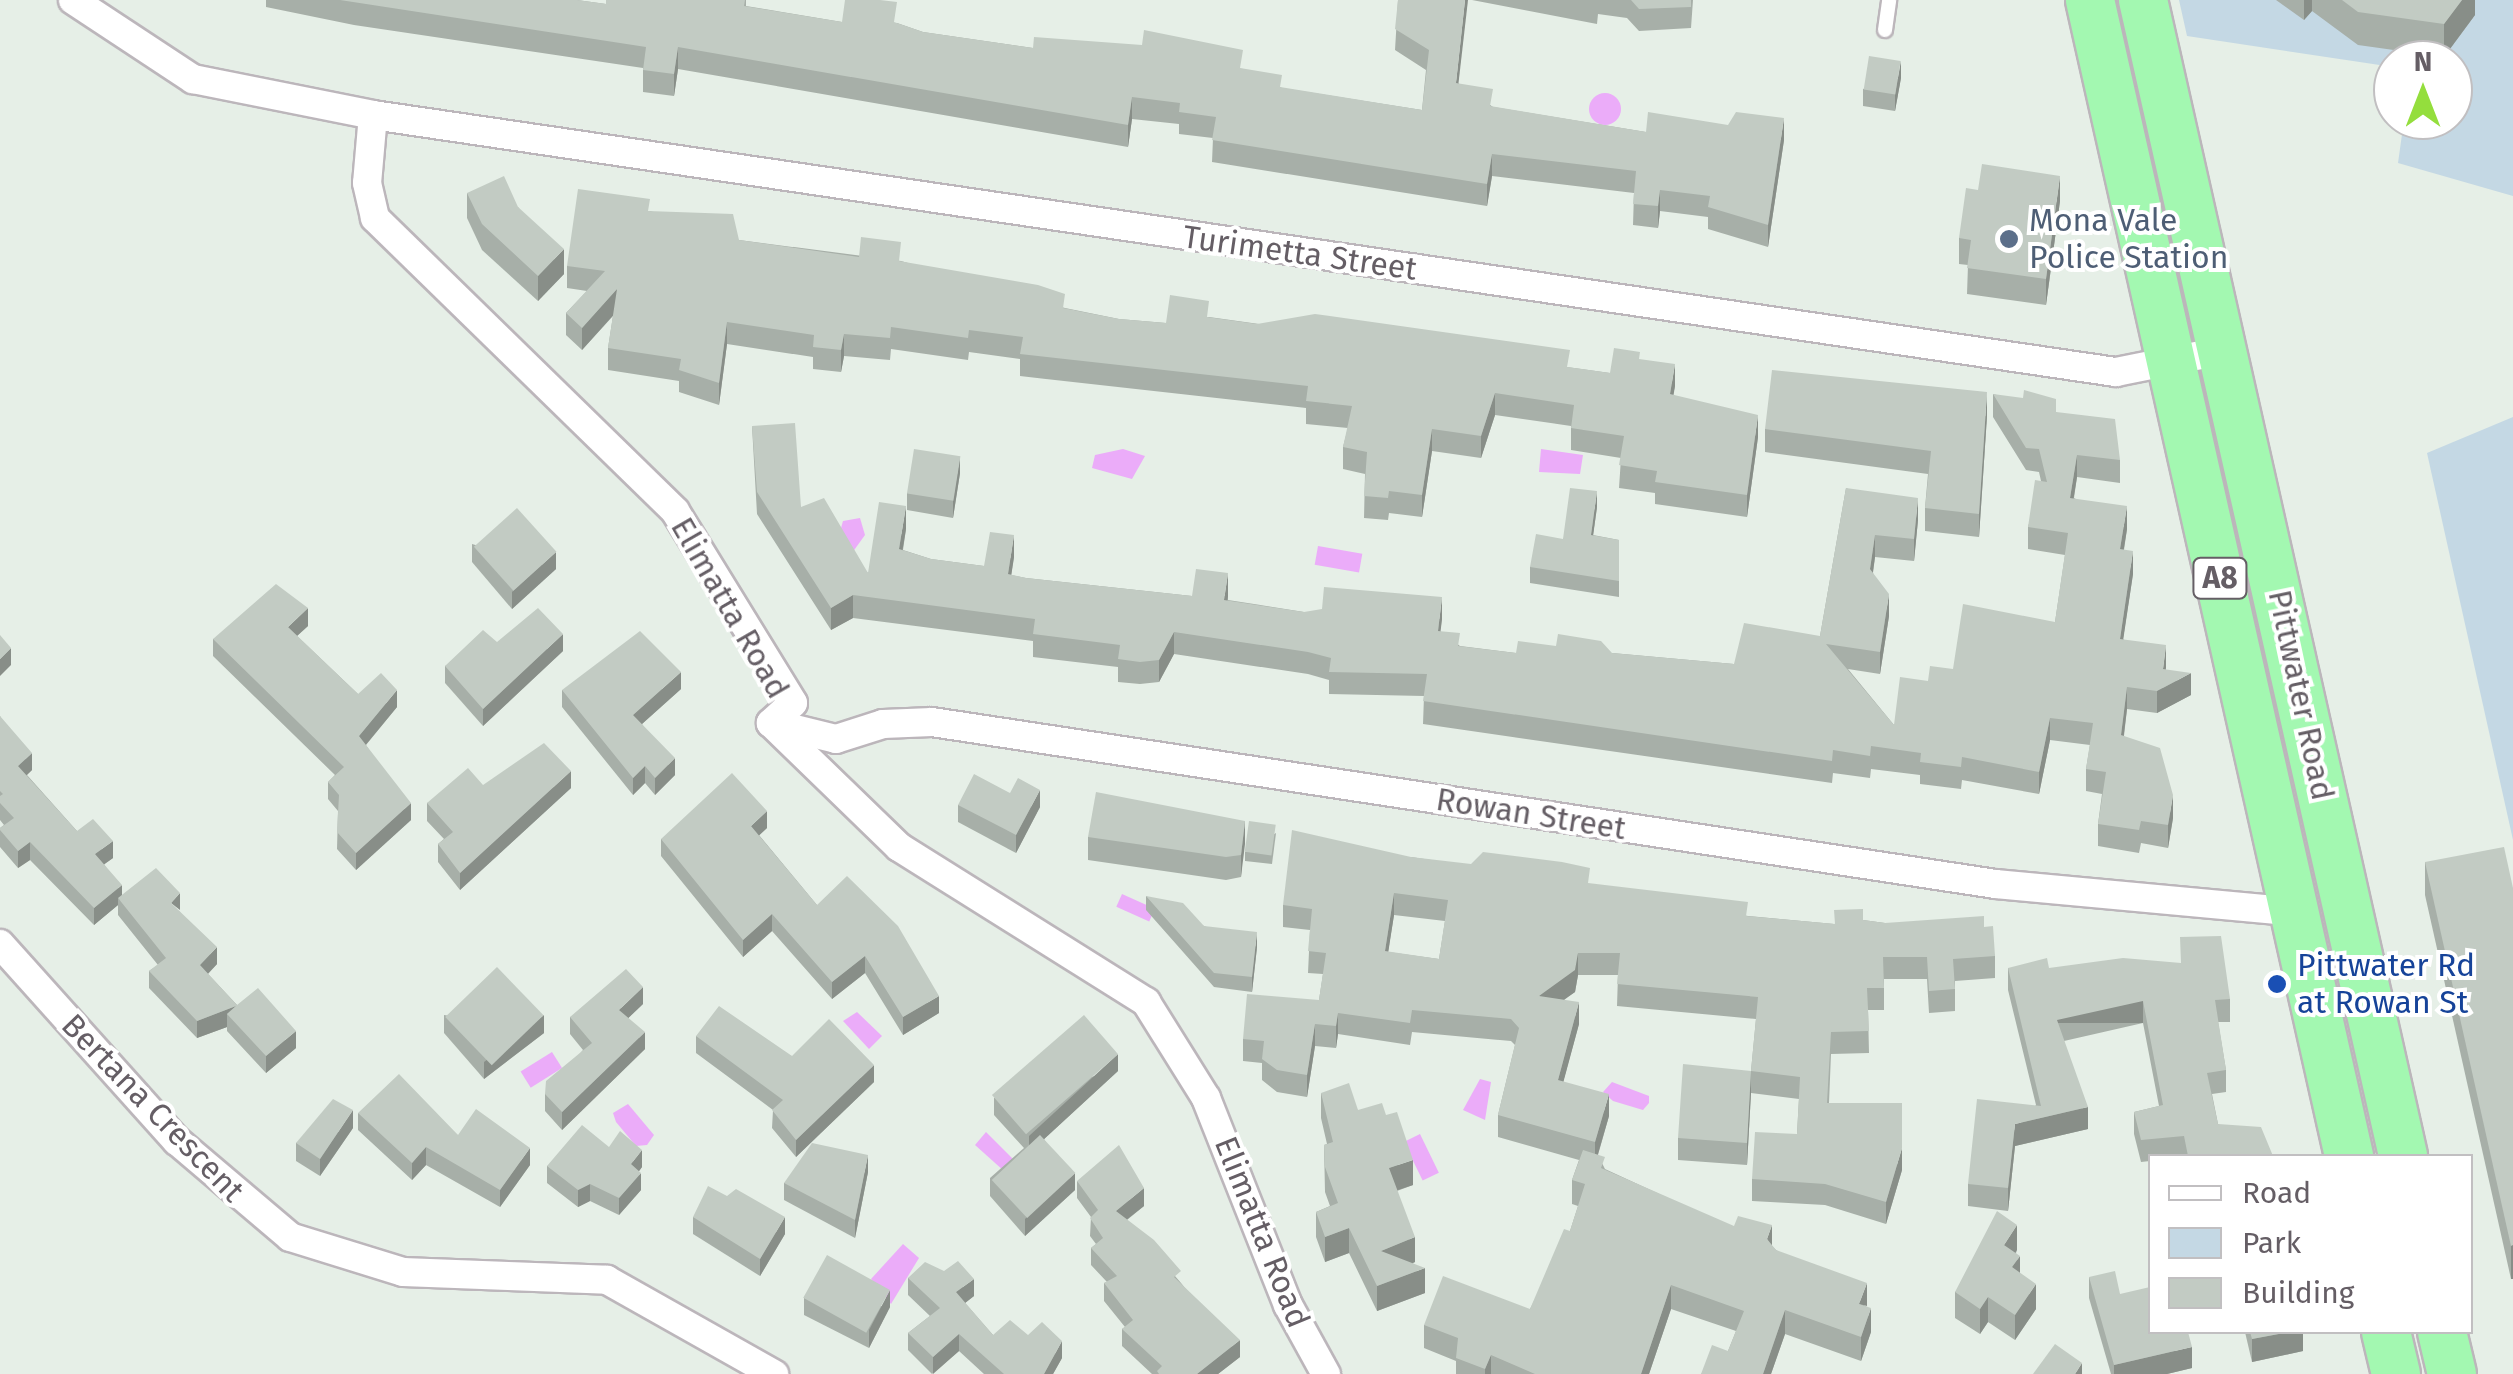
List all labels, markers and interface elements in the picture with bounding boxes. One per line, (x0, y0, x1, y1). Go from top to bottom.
north arrow (2373, 40, 2473, 140)
text: N (2414, 45, 2432, 78)
place label: Mona Vale Police Station (2029, 202, 2228, 277)
street label: Turimetta Street (1181, 218, 1419, 288)
marker: Mona Vale Police Station (1998, 228, 2020, 250)
street label: Elimatta Road (663, 511, 797, 705)
road number: A8 (2190, 553, 2250, 603)
street label: Pittwater Road (2260, 586, 2342, 804)
street label: Rowan Street (1433, 780, 1629, 848)
place label: Pittwater Rd at Rowan St (2297, 947, 2475, 1022)
marker: Pittwater Rd at Rowan St (2266, 973, 2288, 995)
street label: Bertana Crescent (54, 1006, 252, 1210)
street label: Elimatta Road (1206, 1131, 1318, 1333)
legend (2148, 1154, 2473, 1334)
text: Road (2242, 1175, 2311, 1211)
text: Park (2242, 1225, 2301, 1261)
text: Building (2242, 1275, 2354, 1311)

